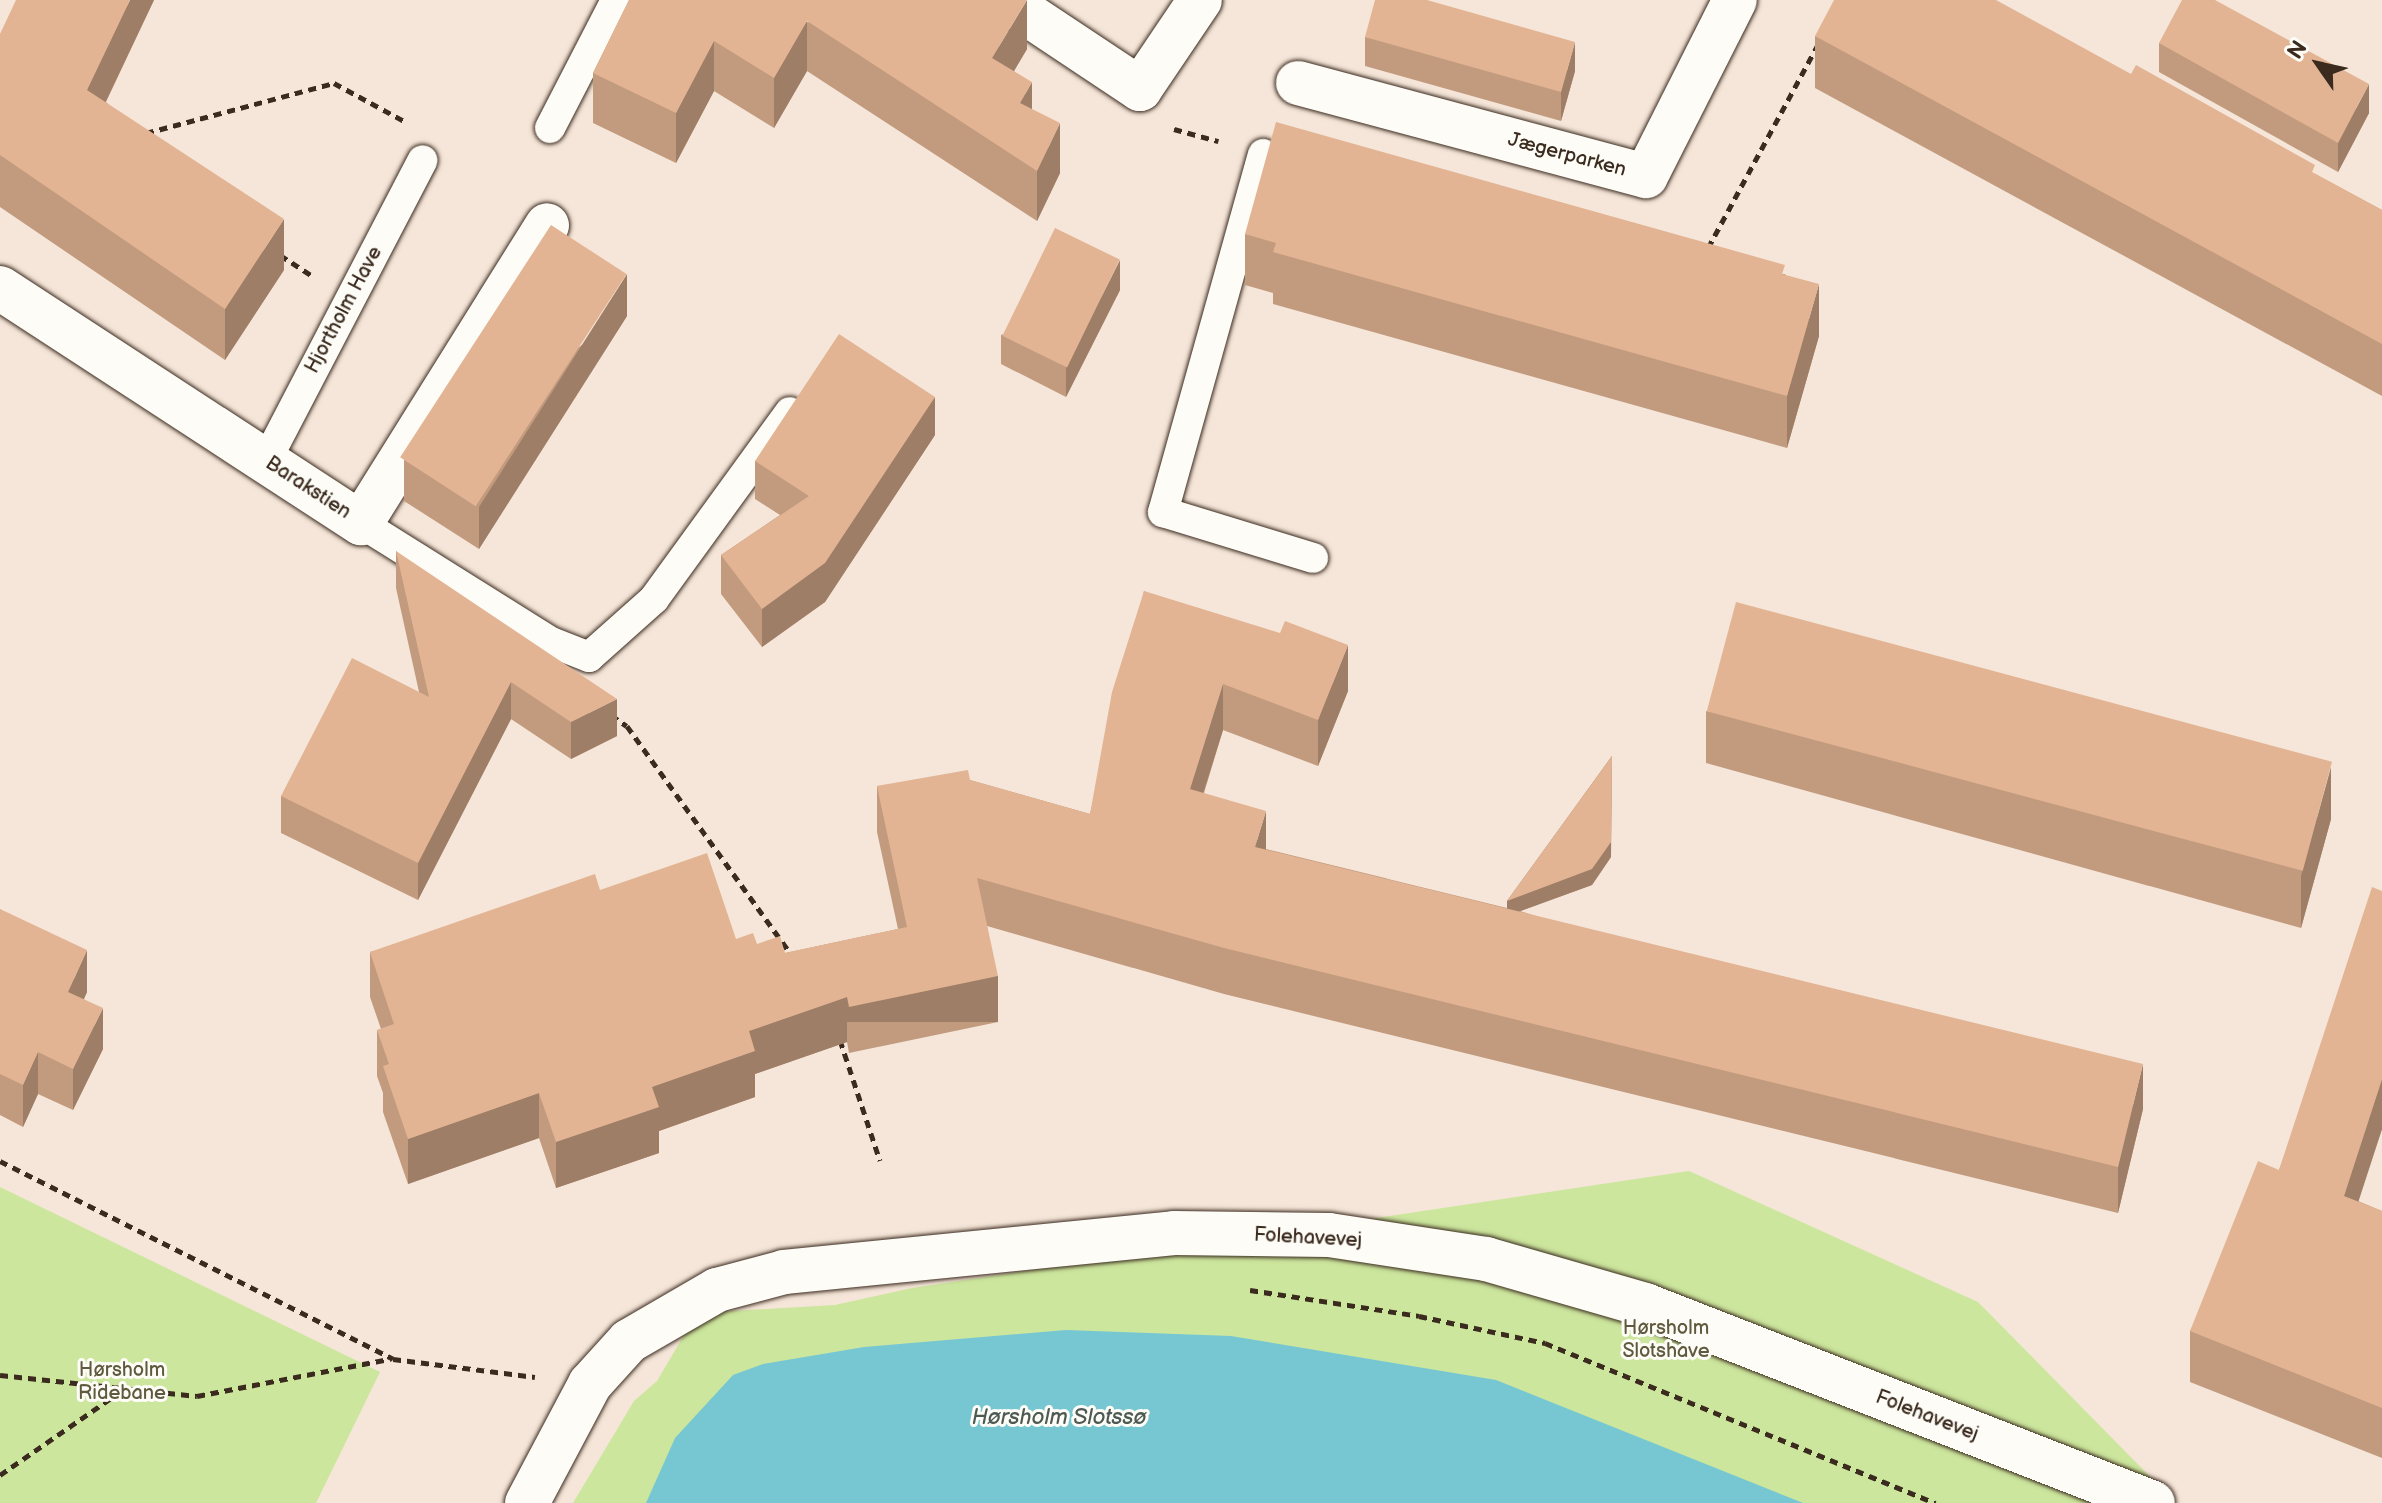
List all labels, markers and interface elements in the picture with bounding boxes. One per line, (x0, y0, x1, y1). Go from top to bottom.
north arrow (2278, 24, 2358, 104)
text: N (2282, 36, 2314, 65)
street label: Jægerparken (1505, 128, 1629, 182)
street label: Hjortholm Have (300, 242, 388, 378)
street label: Barakstien (261, 452, 355, 524)
street label: Folehavevej (1253, 1223, 1363, 1253)
park label: Hørsholm Slotshave (1623, 1317, 1709, 1364)
park label: Hørsholm Ridebane (78, 1358, 166, 1405)
street label: Folehavevej (1872, 1385, 1982, 1447)
water label: Hørsholm Slotssø (971, 1405, 1147, 1431)

